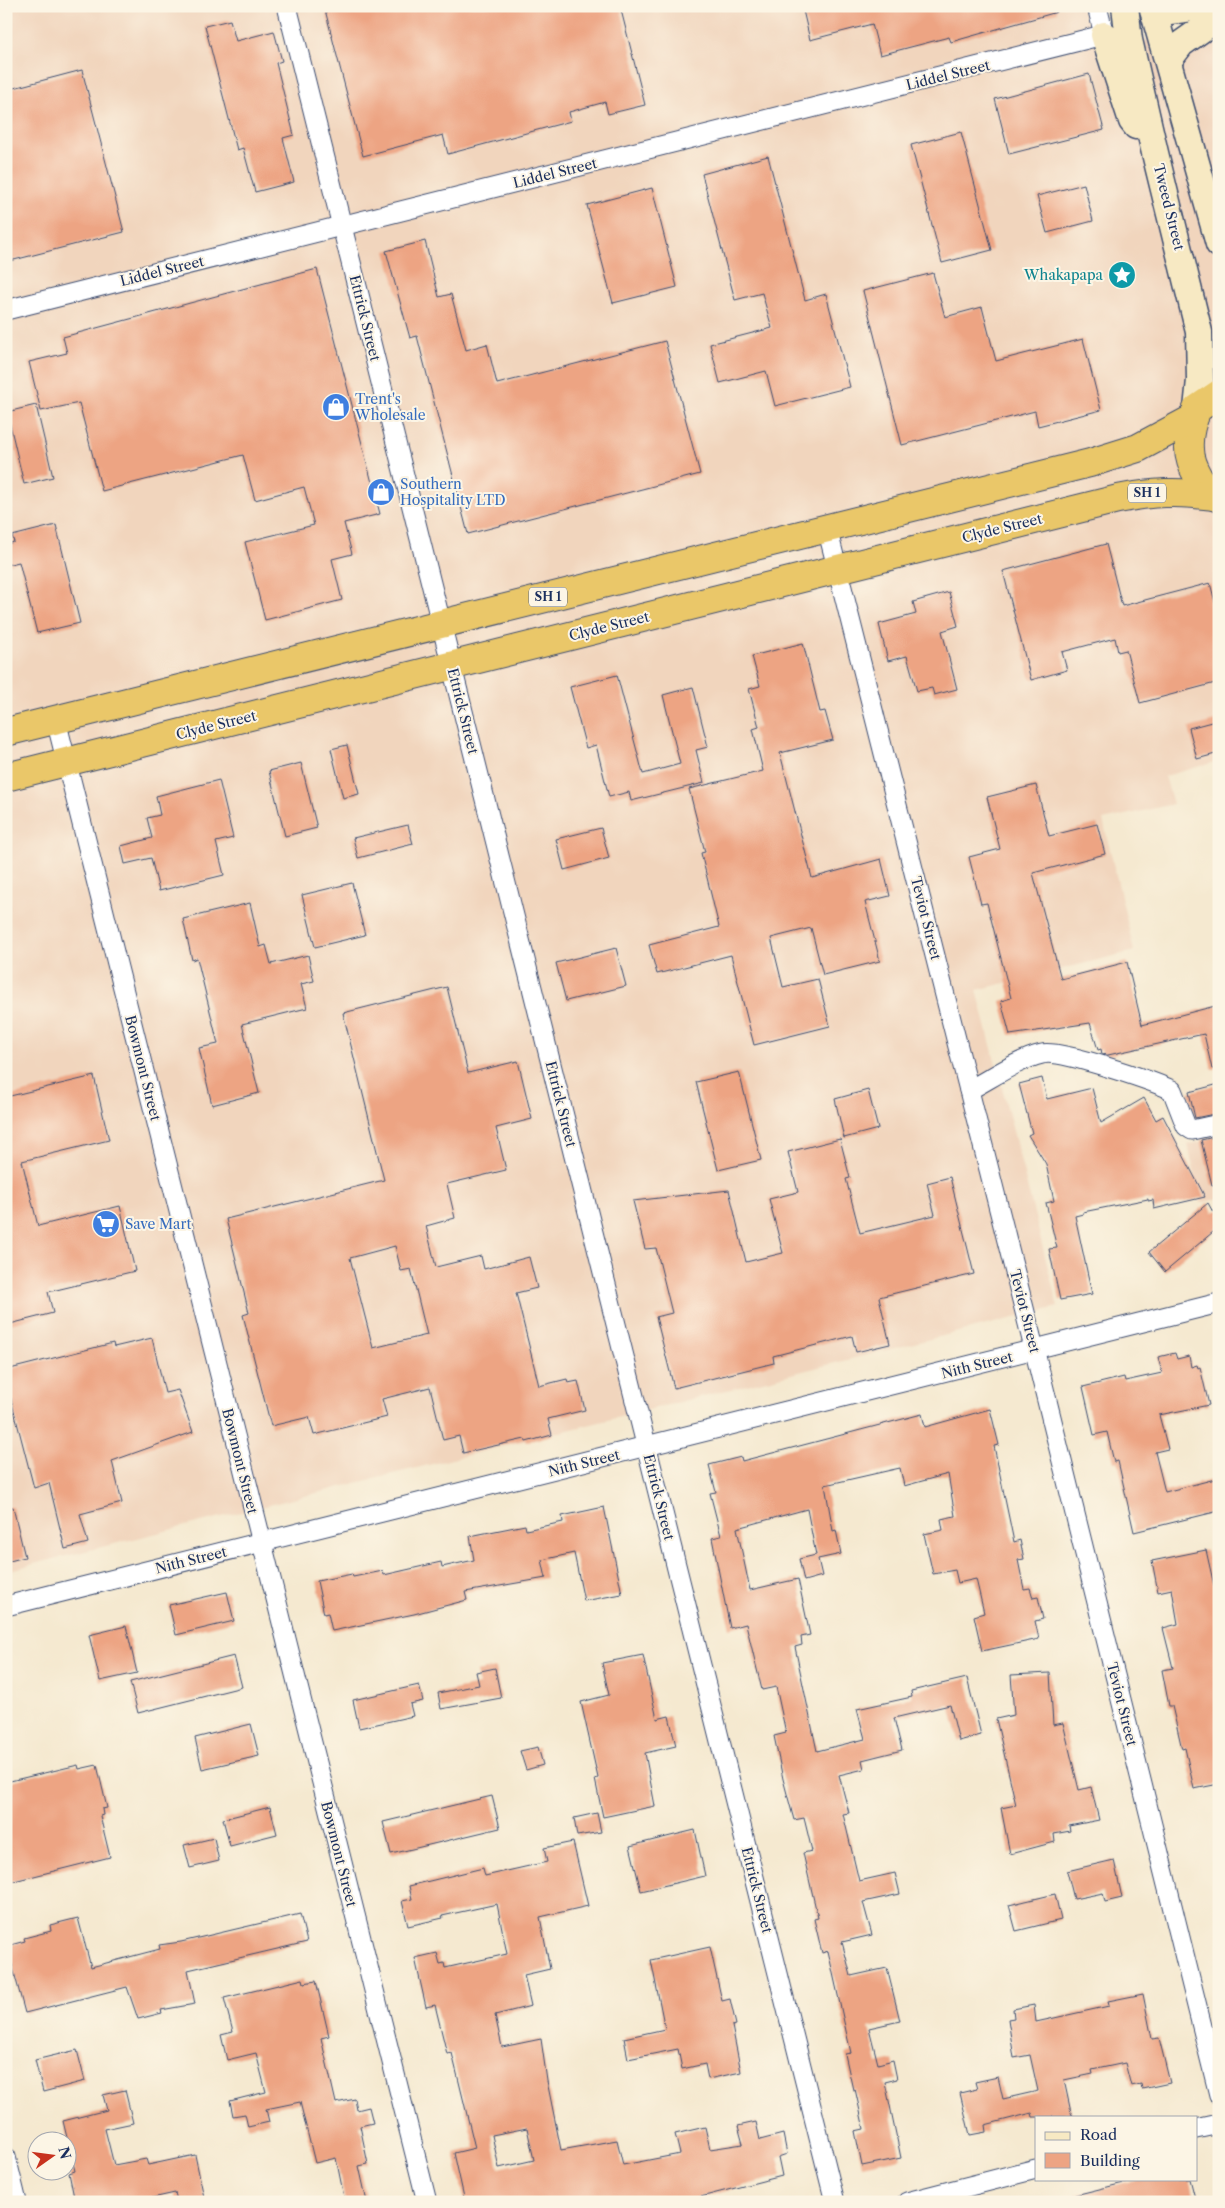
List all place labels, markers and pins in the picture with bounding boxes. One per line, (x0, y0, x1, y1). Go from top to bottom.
place icon: Whakapapa (1107, 260, 1137, 290)
place label: Whakapapa (1023, 266, 1104, 284)
place label: Trent's Wholesale (354, 390, 426, 424)
shop icon: Trent's Wholesale (321, 392, 351, 422)
place label: Southern Hospitality LTD (400, 475, 506, 509)
shop icon: Southern Hospitality LTD (366, 477, 396, 507)
supermarket icon: Save Mart (91, 1209, 121, 1239)
place label: Save Mart (125, 1215, 191, 1233)

